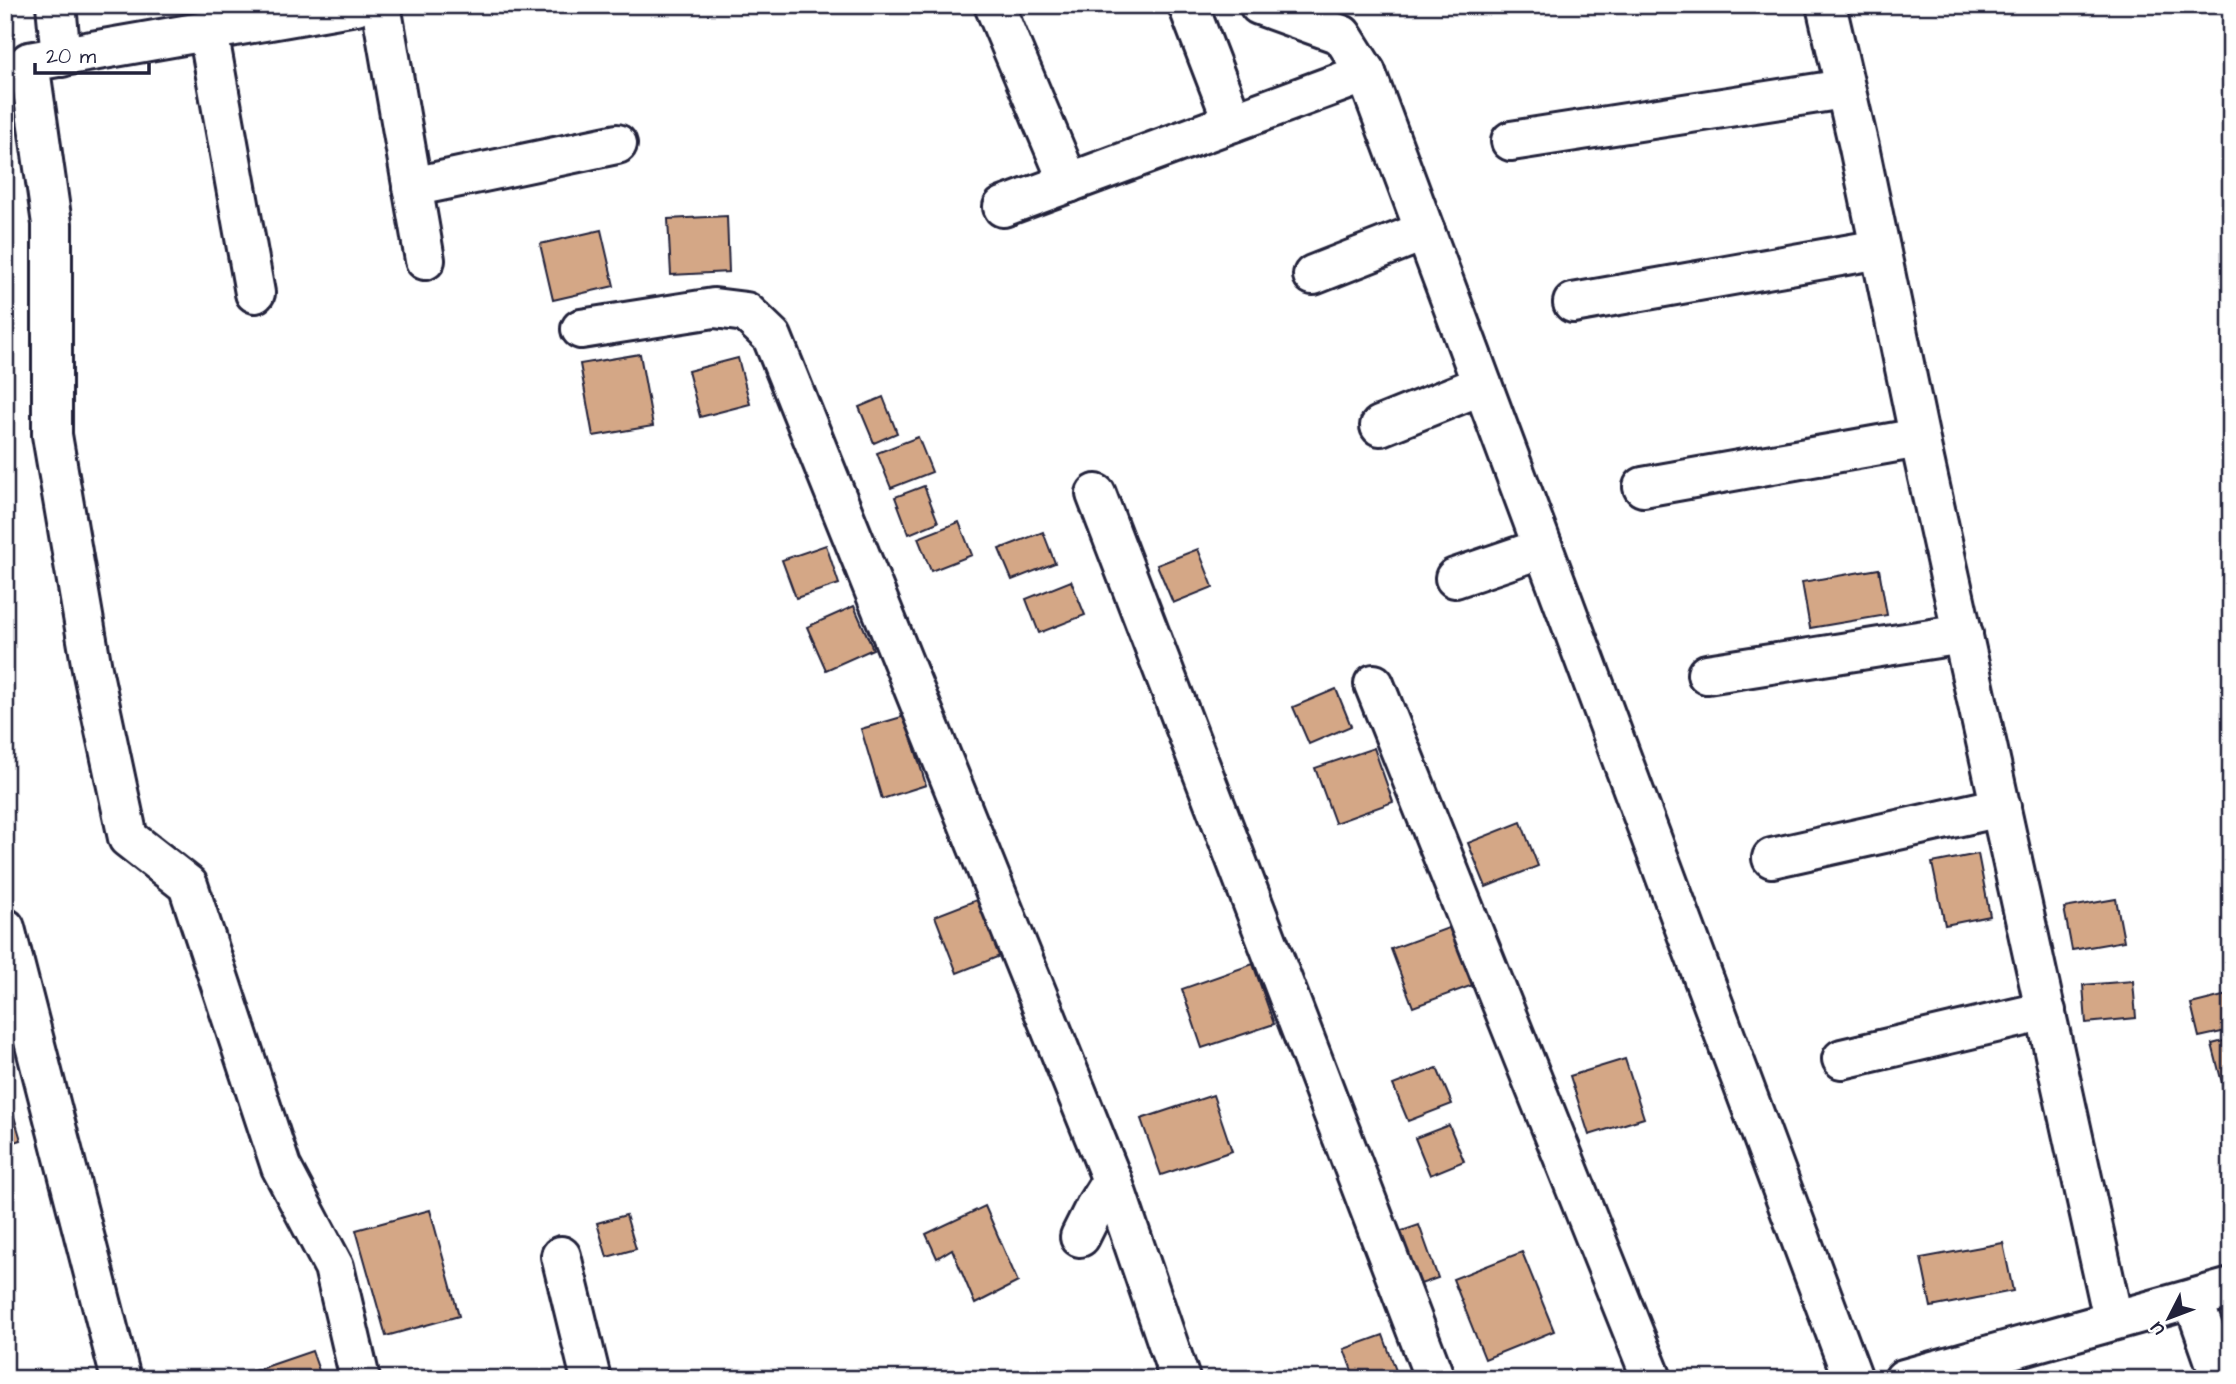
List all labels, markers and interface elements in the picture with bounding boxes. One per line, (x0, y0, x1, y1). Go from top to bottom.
scale bar (35, 32, 149, 76)
text: 20 m (46, 42, 97, 71)
north arrow (2134, 1282, 2204, 1352)
text: U (2144, 1315, 2171, 1341)

